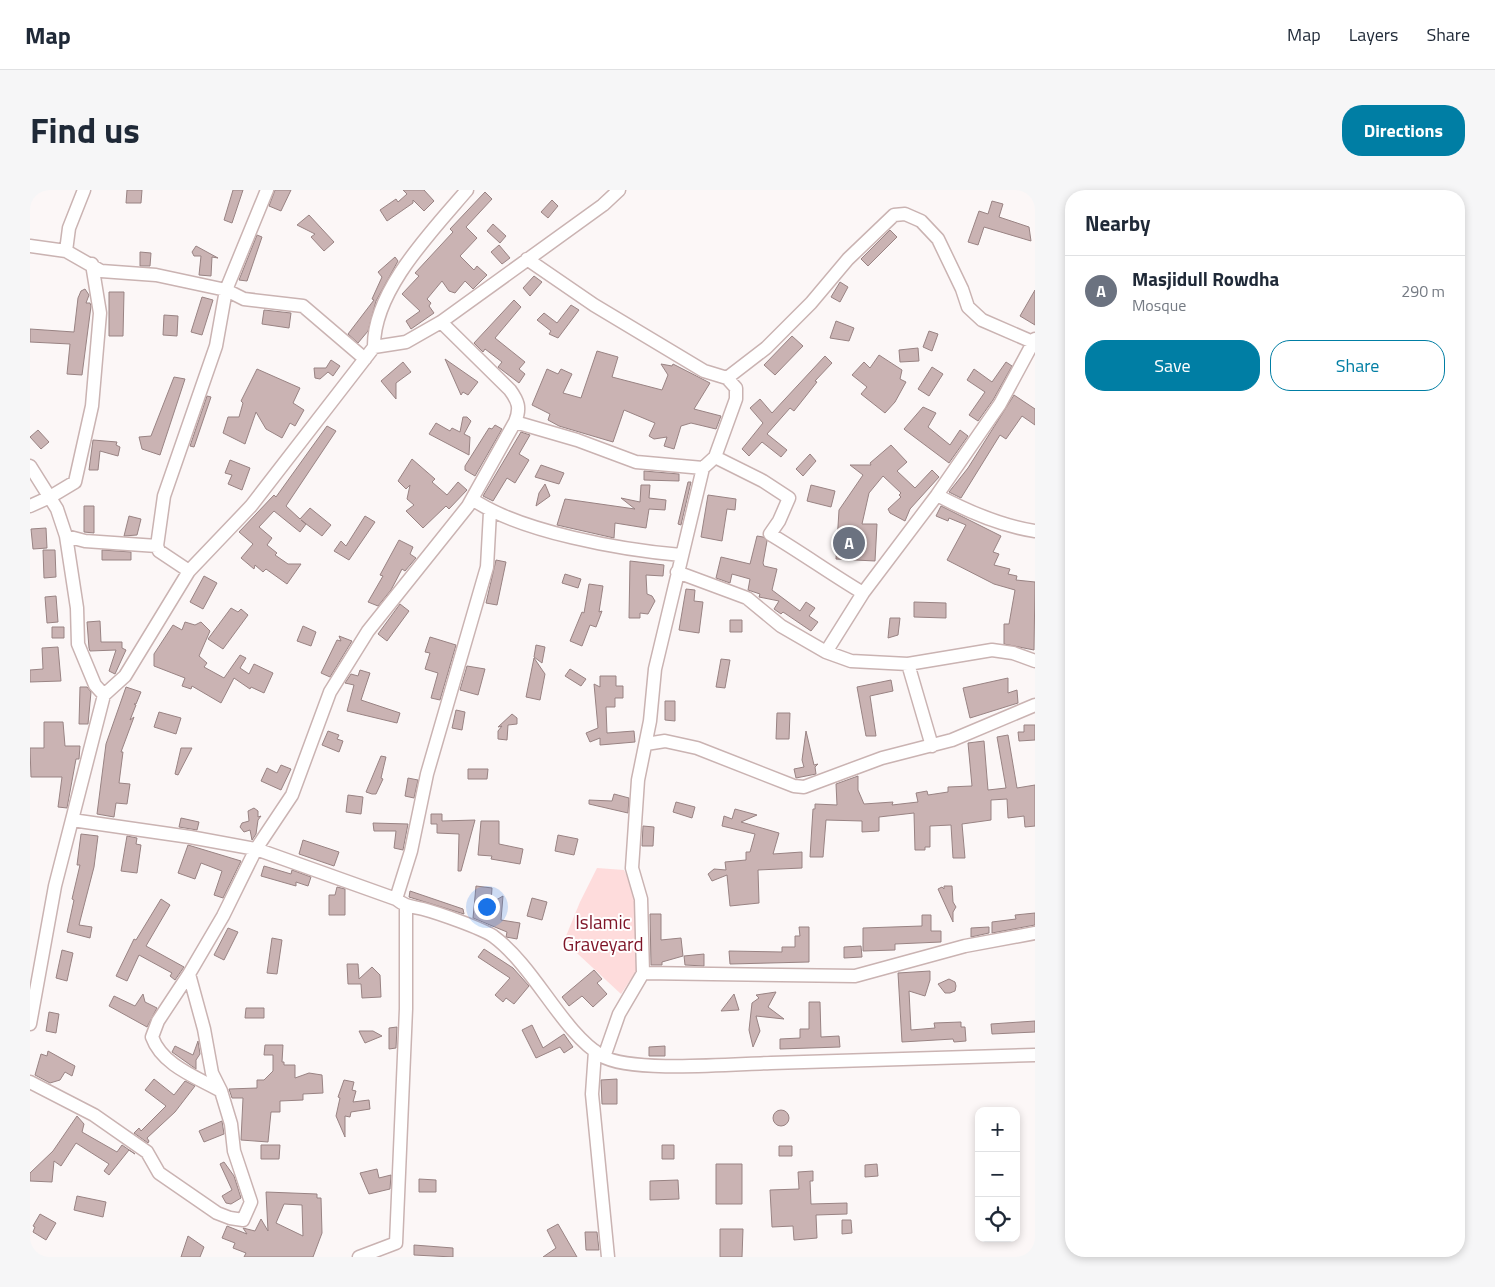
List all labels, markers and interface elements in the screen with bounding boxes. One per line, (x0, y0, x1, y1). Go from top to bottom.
text: Map (25, 17, 71, 53)
text: Map (1287, 21, 1321, 48)
text: Layers (1349, 21, 1398, 48)
text: Share (1426, 21, 1470, 48)
text: Find us (30, 103, 140, 157)
button: Directions (1342, 105, 1465, 156)
text: Nearby (1085, 207, 1150, 239)
text: Masjidull Rowdha (1132, 264, 1279, 293)
text: A (1096, 279, 1106, 303)
text: 290 m (1401, 279, 1445, 303)
text: Mosque (1132, 293, 1186, 317)
button: Save (1085, 340, 1260, 391)
button: Share (1270, 340, 1445, 391)
pin: A (833, 524, 865, 562)
your location (474, 894, 500, 920)
park label: Islamic Graveyard (563, 907, 644, 958)
map controls (975, 1107, 1020, 1242)
button: + (975, 1107, 1020, 1152)
button: − (975, 1152, 1020, 1197)
button: locate (975, 1197, 1020, 1242)

